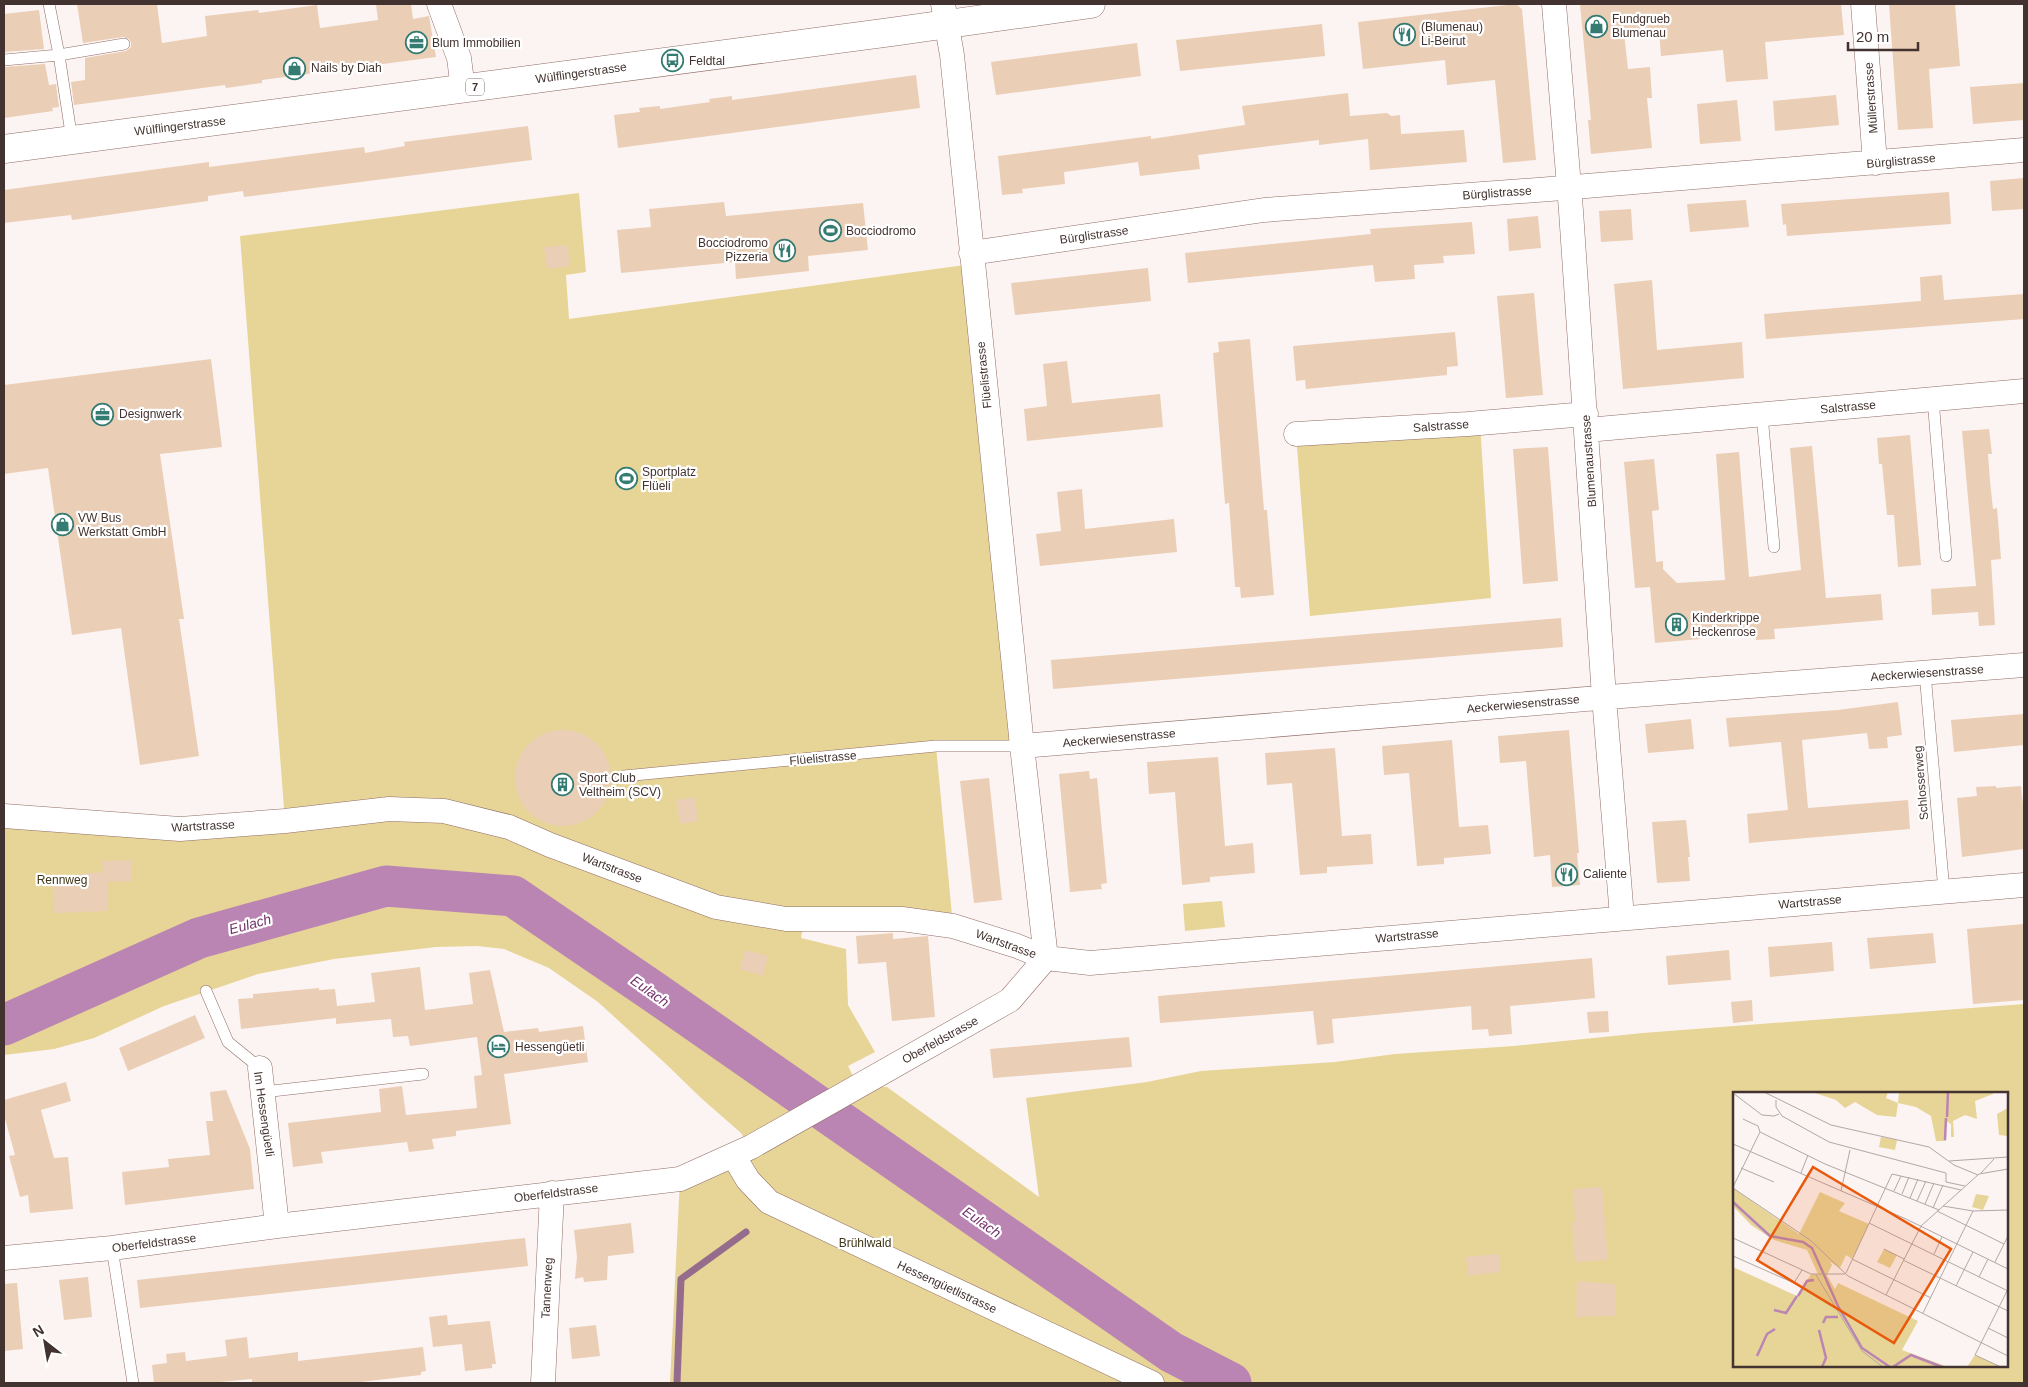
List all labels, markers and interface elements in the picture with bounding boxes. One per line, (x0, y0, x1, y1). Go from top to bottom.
place label: Fundgrueb Blumenau (1612, 12, 1670, 40)
shop icon: Fundgrueb Blumenau (1584, 14, 1608, 38)
place label: (Blumenau) Li-Beirut (1421, 20, 1483, 48)
scale bar (1848, 20, 1918, 52)
restaurant icon: (Blumenau) Li-Beirut (1393, 22, 1417, 46)
text: 20 m (1856, 28, 1889, 45)
office icon: Blum Immobilien (404, 31, 428, 55)
place label: Blum Immobilien (432, 36, 521, 50)
bus stop icon: Feldtal (661, 49, 685, 73)
place label: Feldtal (689, 54, 725, 68)
shop icon: Nails by Diah (283, 56, 307, 80)
street label: Wülflingerstrasse (534, 60, 628, 86)
place label: Nails by Diah (311, 61, 382, 75)
street label: Müllerstrasse (1862, 62, 1880, 134)
road number: 7 (466, 78, 484, 95)
street label: Wülflingerstrasse (133, 113, 227, 139)
street label: Bürglistrasse (1866, 151, 1936, 171)
street label: Bürglistrasse (1462, 184, 1532, 202)
sports icon: Bocciodromo (818, 219, 842, 243)
street label: Bürglistrasse (1059, 223, 1130, 247)
place label: Bocciodromo (846, 224, 916, 238)
place label: Bocciodromo Pizzeria (698, 236, 768, 264)
restaurant icon: Bocciodromo Pizzeria (772, 238, 796, 262)
street label: Flüelistrasse (973, 340, 994, 409)
street label: Salstrasse (1819, 398, 1877, 416)
office icon: Designwerk (91, 402, 115, 426)
place label: Designwerk (119, 407, 183, 421)
street label: Blumenaustrasse (1579, 414, 1599, 508)
street label: Salstrasse (1413, 417, 1470, 435)
place label: Sportplatz Flüeli (642, 465, 696, 493)
sports icon: Sportplatz Flüeli (614, 467, 638, 491)
place label: VW Bus Werkstatt GmbH (78, 511, 166, 539)
shop icon: VW Bus Werkstatt GmbH (50, 513, 74, 537)
place label: Kinderkrippe Heckenrose (1692, 611, 1760, 639)
building icon: Kinderkrippe Heckenrose (1664, 613, 1688, 637)
street label: Aeckerwiesenstrasse (1870, 662, 1984, 684)
street label: Aeckerwiesenstrasse (1466, 692, 1580, 716)
street label: Aeckerwiesenstrasse (1062, 726, 1176, 750)
street label: Schlosserweg (1911, 745, 1931, 821)
street label: Flüelistrasse (789, 748, 857, 768)
place label: Sport Club Veltheim (SCV) (579, 771, 661, 799)
building icon: Sport Club Veltheim (SCV) (551, 773, 575, 797)
street label: Wartstrasse (171, 817, 235, 835)
street label: Wartstrasse (580, 850, 644, 886)
restaurant icon: Caliente (1555, 862, 1579, 886)
place label: Caliente (1583, 867, 1627, 881)
park label: Rennweg (37, 873, 87, 887)
street label: Wartstrasse (1778, 892, 1843, 912)
water label: Eulach (227, 911, 273, 937)
street label: Wartstrasse (1375, 926, 1440, 946)
street label: Wartstrasse (974, 927, 1039, 962)
water label: Eulach (628, 972, 672, 1010)
street label: Oberfeldstrasse (900, 1013, 981, 1067)
hotel icon: Hessengüetli (487, 1035, 511, 1059)
place label: Hessengüetli (515, 1040, 584, 1054)
street label: Im Hessengüetli (251, 1070, 277, 1158)
inset map (1733, 1092, 2008, 1367)
street label: Oberfeldstrasse (513, 1181, 599, 1205)
water label: Eulach (960, 1203, 1004, 1241)
street label: Oberfeldstrasse (111, 1231, 197, 1255)
park label: Brühlwald (839, 1236, 891, 1250)
street label: Tannenweg (538, 1257, 556, 1319)
street label: Hessengüetlistrasse (895, 1258, 999, 1316)
north arrow (20, 1317, 70, 1367)
text: N (30, 1321, 47, 1340)

